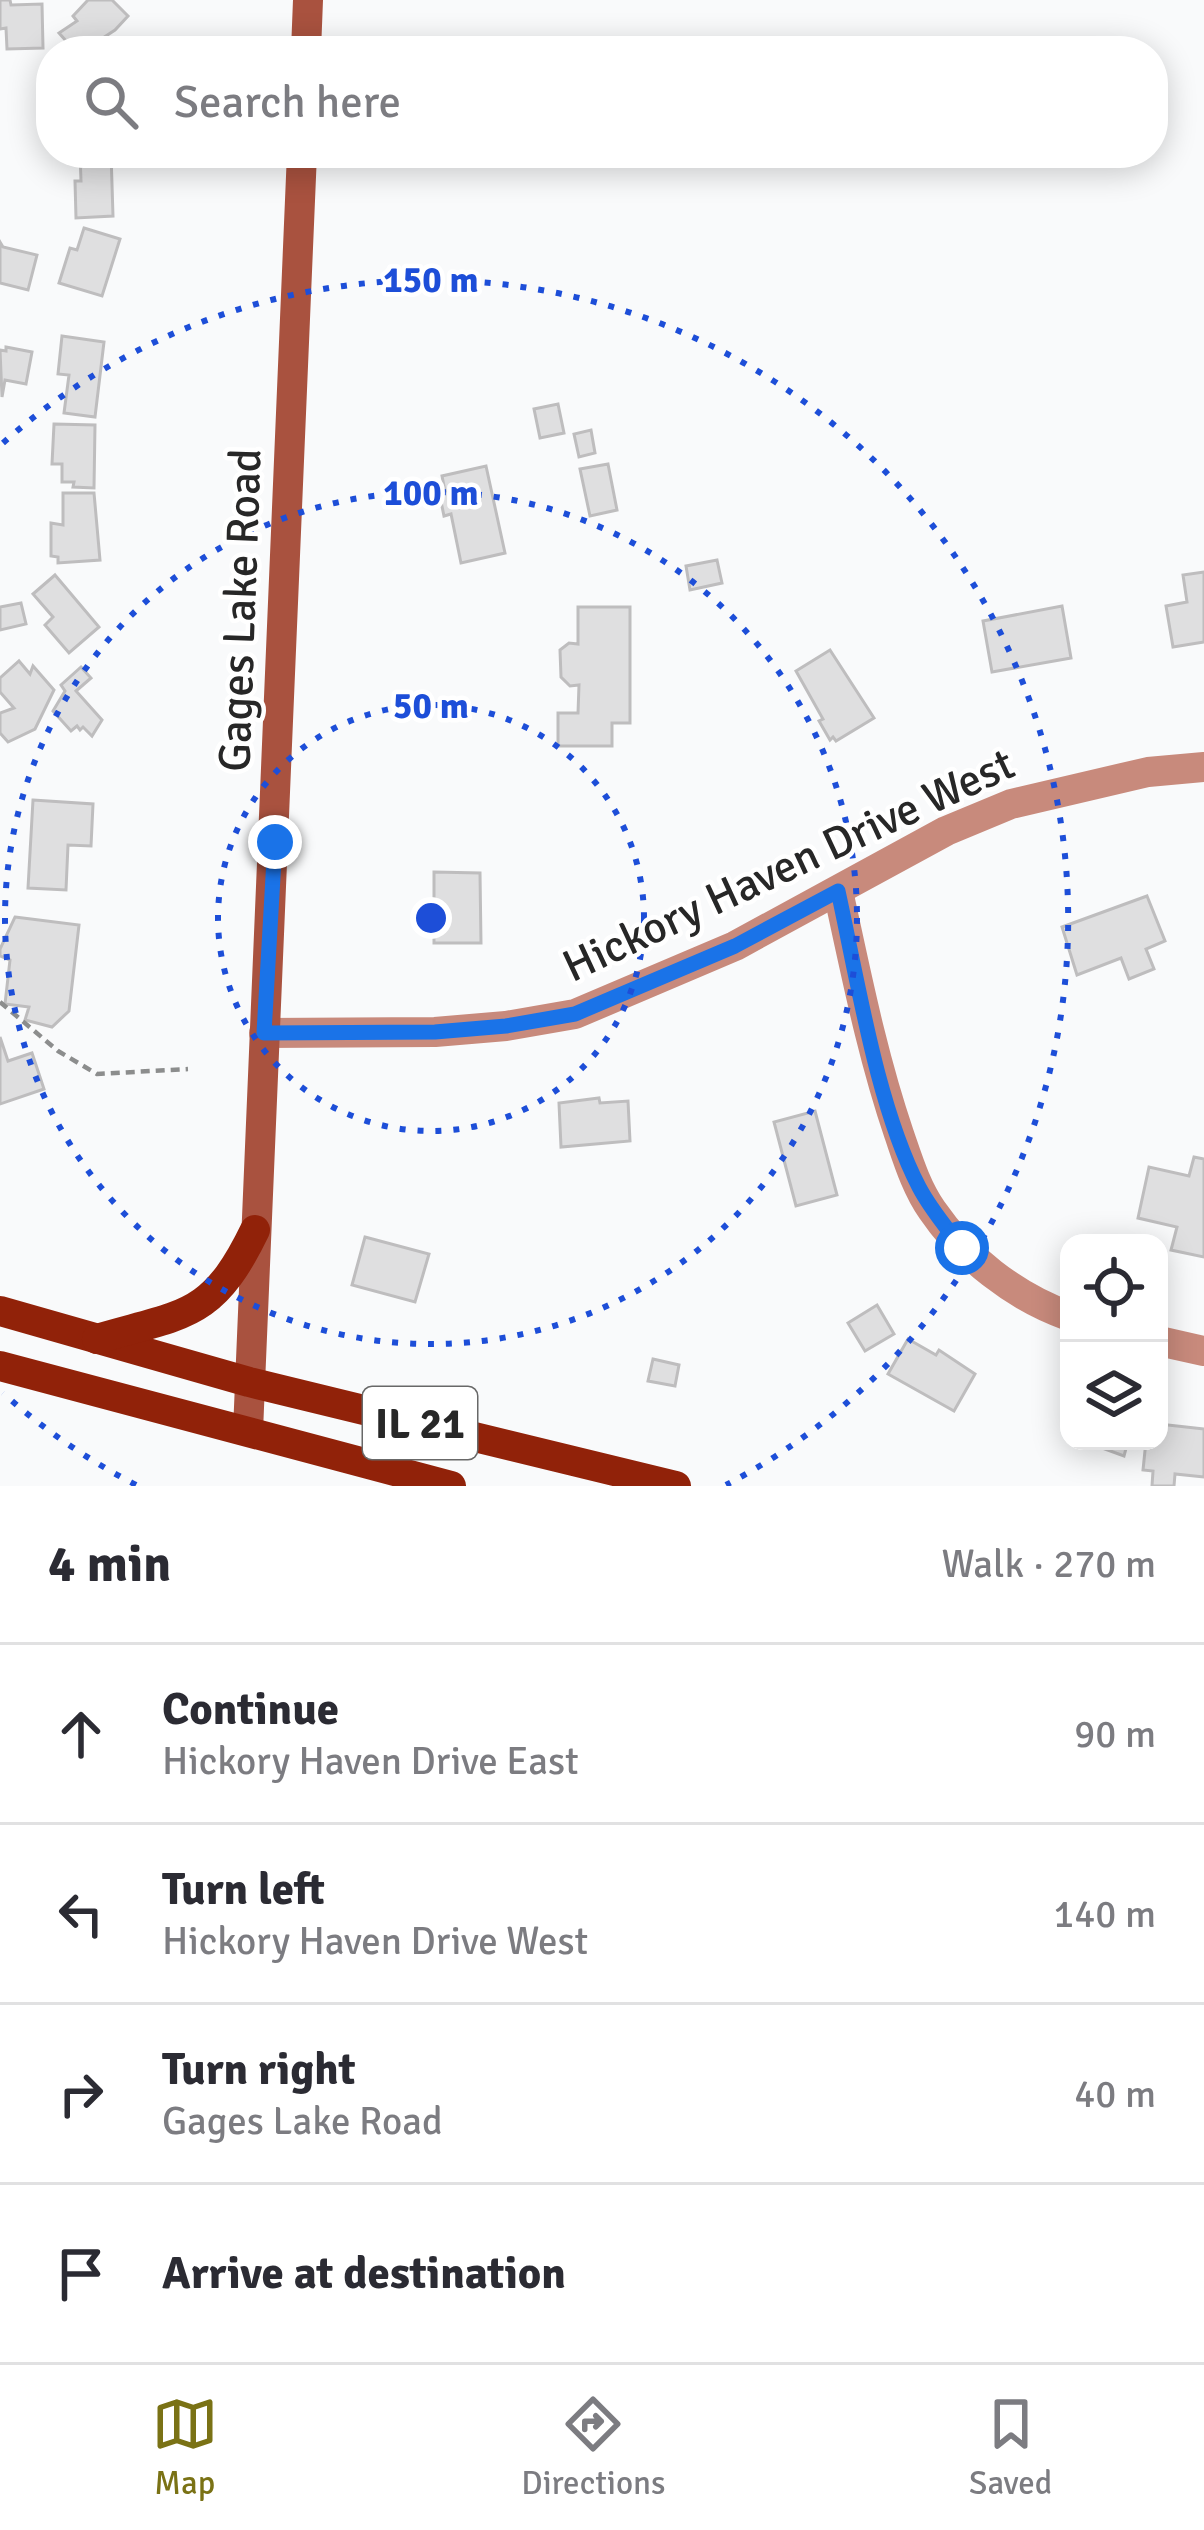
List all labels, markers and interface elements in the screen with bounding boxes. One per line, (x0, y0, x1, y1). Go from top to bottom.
search box (36, 36, 1168, 168)
icon: search (78, 69, 144, 135)
text: Search here (174, 75, 401, 130)
text: 150 m (383, 258, 479, 303)
street label: Gages Lake Road (207, 447, 274, 773)
text: 100 m (383, 471, 479, 516)
text: 50 m (393, 684, 469, 729)
street label: Hickory Haven Drive West (554, 737, 1023, 994)
route end (248, 815, 302, 869)
centre of rings (410, 897, 452, 939)
route start (935, 1221, 989, 1275)
map controls (1060, 1234, 1168, 1450)
button: locate (1060, 1234, 1168, 1342)
button: layers (1060, 1342, 1168, 1450)
road number: IL 21 (363, 1387, 477, 1459)
text: 4 min (48, 1533, 171, 1596)
text: Walk · 270 m (942, 1540, 1156, 1588)
text: Continue (162, 1682, 339, 1737)
icon: ahead (48, 1701, 114, 1767)
text: 90 m (1074, 1710, 1156, 1758)
text: Hickory Haven Drive East (162, 1737, 579, 1785)
text: Turn left (162, 1862, 325, 1917)
icon: left (48, 1881, 114, 1947)
text: 140 m (1053, 1890, 1156, 1938)
text: Hickory Haven Drive West (162, 1917, 588, 1965)
text: Turn right (162, 2042, 356, 2097)
icon: right (48, 2061, 114, 2127)
text: 40 m (1074, 2070, 1156, 2118)
text: Gages Lake Road (162, 2097, 443, 2145)
icon: arrive (48, 2241, 114, 2307)
text: Arrive at destination (162, 2246, 566, 2301)
tab: Map (152, 2391, 218, 2504)
tab: Directions (521, 2391, 666, 2504)
tab: Saved (969, 2391, 1052, 2504)

